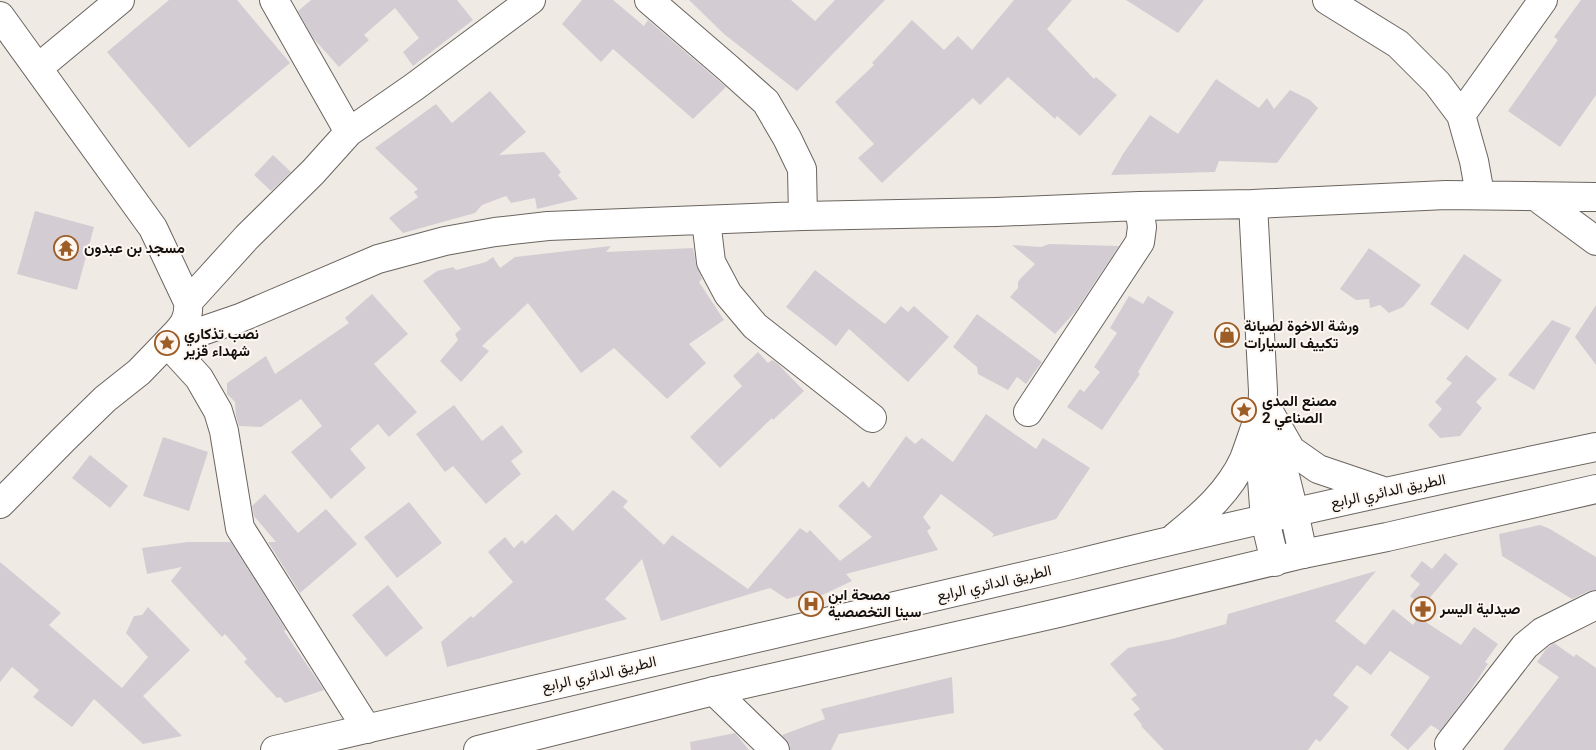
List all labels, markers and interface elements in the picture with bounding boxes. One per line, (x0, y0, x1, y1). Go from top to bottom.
temple icon: مسجد بن عبدون (53, 235, 79, 261)
place label: مسجد بن عبدون (84, 239, 185, 257)
place label: ورشة الاخوة لصيانة تكييف السيارات (1244, 317, 1359, 352)
shop icon: ورشة الاخوة لصيانة تكييف السيارات (1214, 322, 1240, 348)
place label: نصب تذكاري شهداء قزير (183, 325, 259, 360)
place icon: نصب تذكاري شهداء قزير (154, 330, 180, 356)
place label: مصنع المدى الصناعي 2 (1262, 392, 1337, 431)
place icon: مصنع المدى الصناعي 2 (1231, 397, 1257, 423)
street label: الطريق الدائري الرابع (1329, 470, 1448, 516)
street label: الطريق الدائري الرابع (935, 561, 1054, 609)
place label: مصحة ابن سينا التخصصية (828, 586, 922, 621)
hospital icon: مصحة ابن سينا التخصصية (798, 591, 824, 617)
pharmacy icon: صيدلية اليسر (1410, 596, 1436, 622)
place label: صيدلية اليسر (1439, 600, 1521, 618)
street label: الطريق الدائري الرابع (540, 652, 659, 700)

